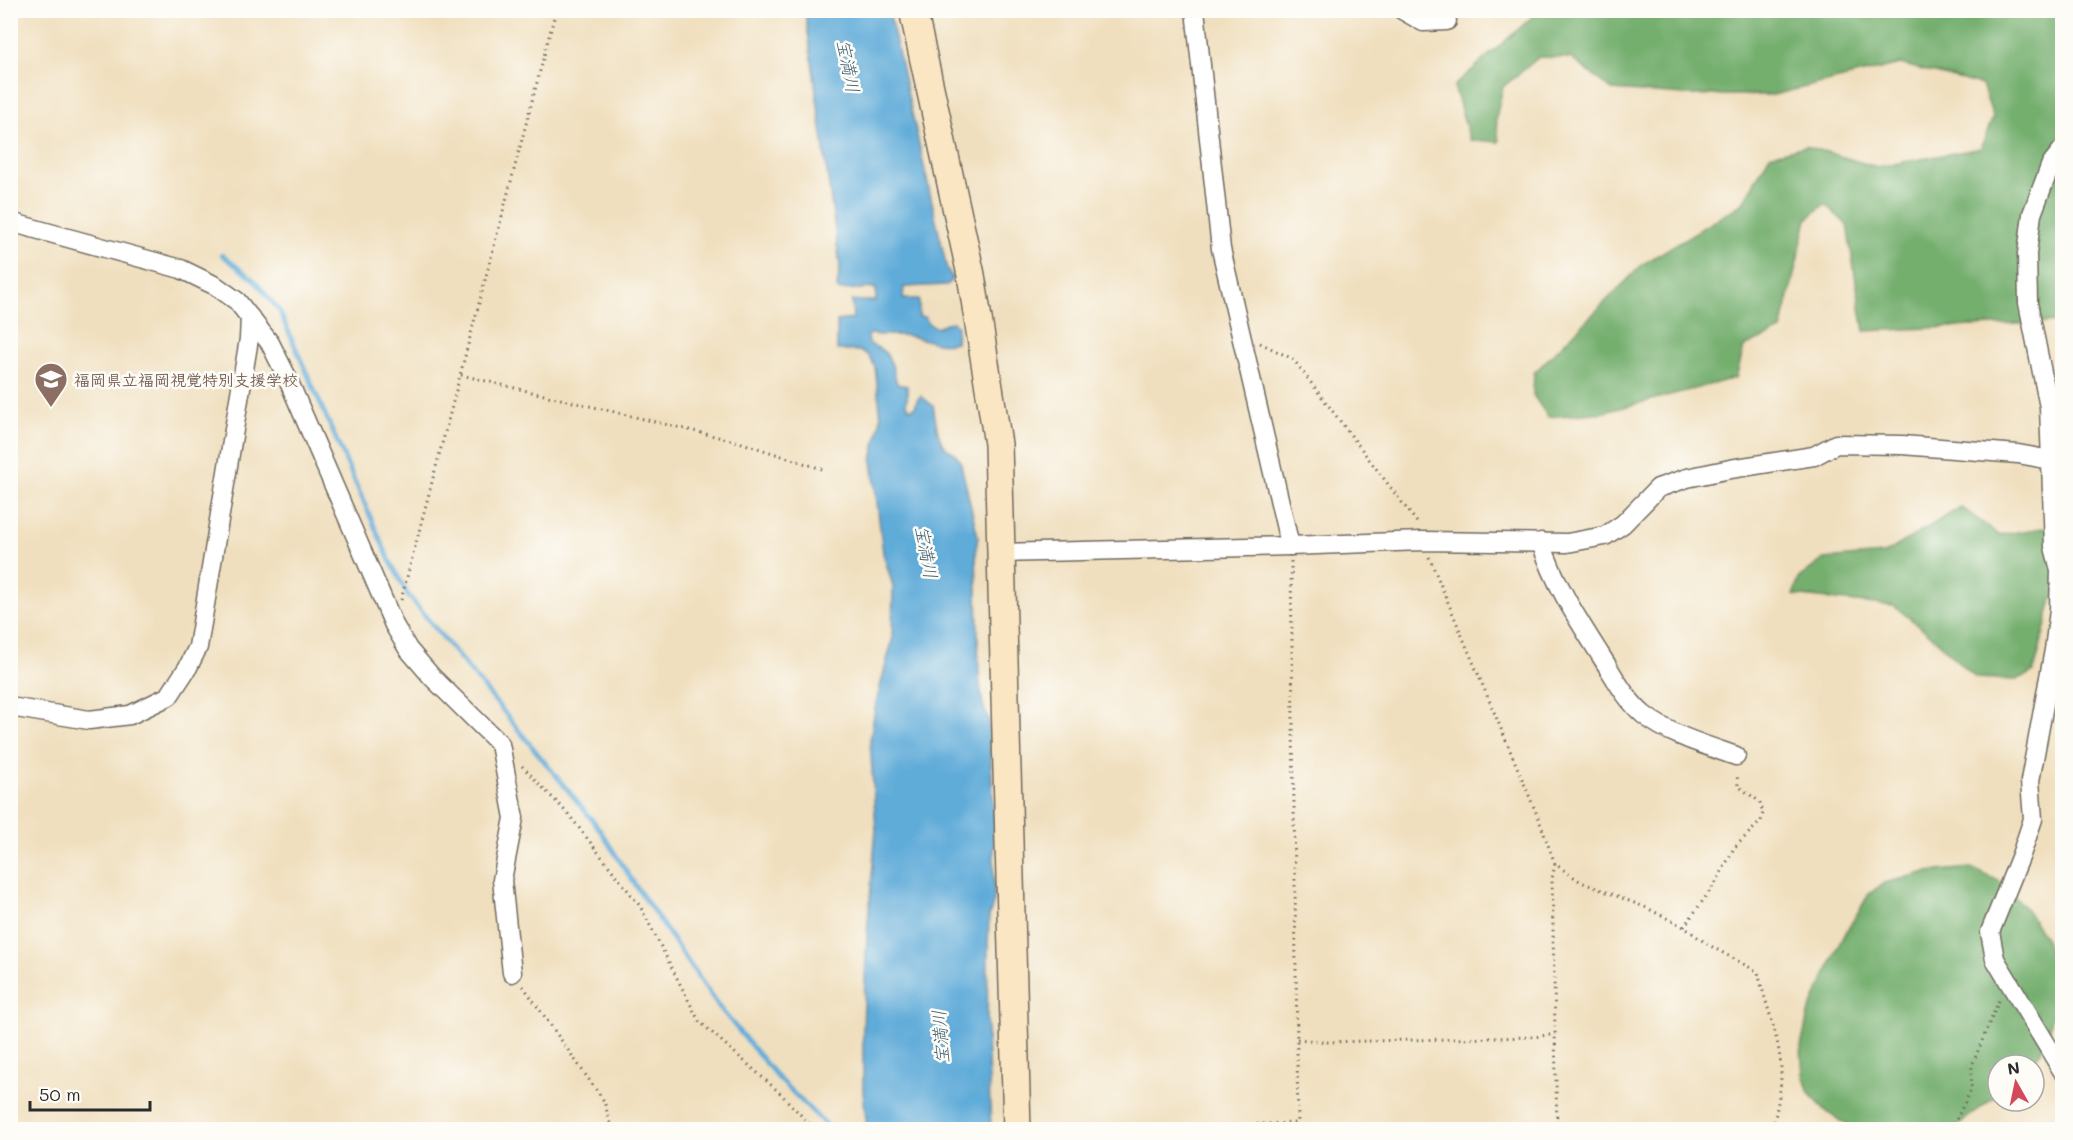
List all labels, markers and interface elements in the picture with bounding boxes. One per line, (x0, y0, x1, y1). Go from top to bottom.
water label: 宝満川 (832, 37, 866, 95)
school or university icon: 福岡県立福岡視覚特別支援学校 (33, 361, 69, 408)
place label: 福岡県立福岡視覚特別支援学校 (74, 369, 298, 390)
water label: 宝満川 (910, 523, 944, 581)
water label: 宝満川 (926, 1009, 954, 1065)
north arrow (1986, 1053, 2046, 1113)
text: N (2006, 1056, 2021, 1079)
scale bar (30, 1074, 150, 1112)
text: 50 m (39, 1082, 81, 1106)

